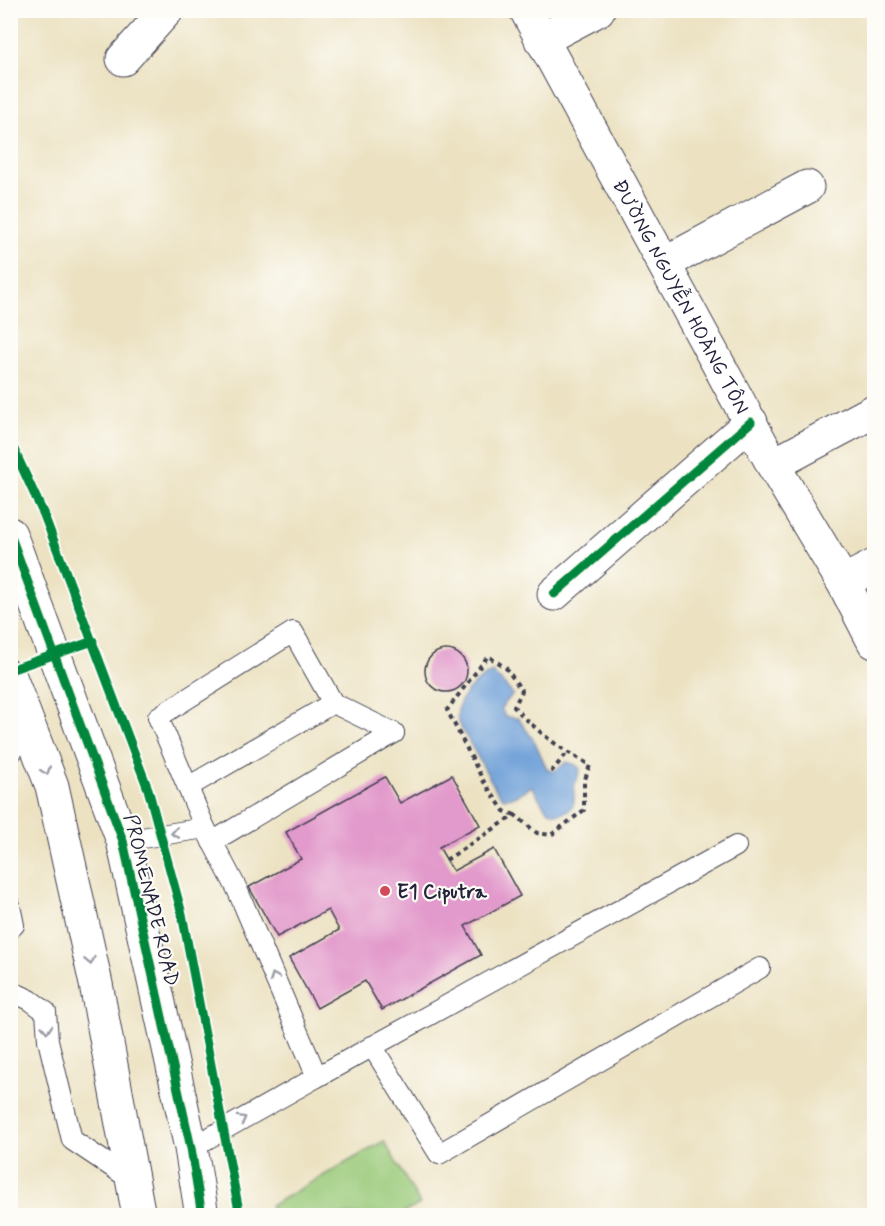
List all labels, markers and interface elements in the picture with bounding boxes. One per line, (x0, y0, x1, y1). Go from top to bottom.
street label: ĐƯỜNG NGUYỄN HOÀNG TÔN (606, 175, 755, 419)
one-way arrow (39, 765, 52, 776)
street label: PROMENADE ROAD (116, 812, 185, 989)
one-way arrow (170, 826, 180, 839)
place label: E1 Ciputra (397, 879, 488, 906)
marker: E1 Ciputra (378, 884, 392, 898)
one-way arrow (83, 956, 96, 966)
one-way arrow (270, 972, 282, 983)
one-way arrow (40, 1025, 53, 1034)
one-way arrow (236, 1115, 246, 1127)

